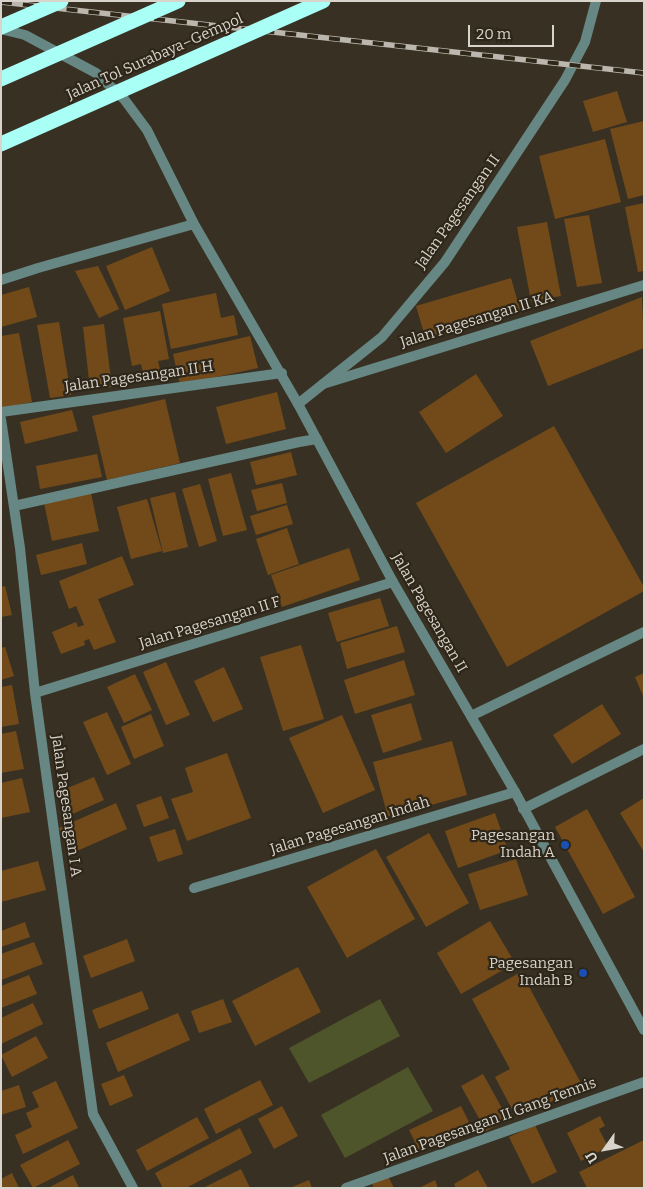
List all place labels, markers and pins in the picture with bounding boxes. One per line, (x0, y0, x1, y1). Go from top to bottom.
place label: Pagesangan Indah A (471, 827, 555, 862)
marker: Pagesangan Indah A (559, 839, 571, 851)
place label: Pagesangan Indah B (489, 955, 573, 990)
marker: Pagesangan Indah B (577, 967, 589, 979)

